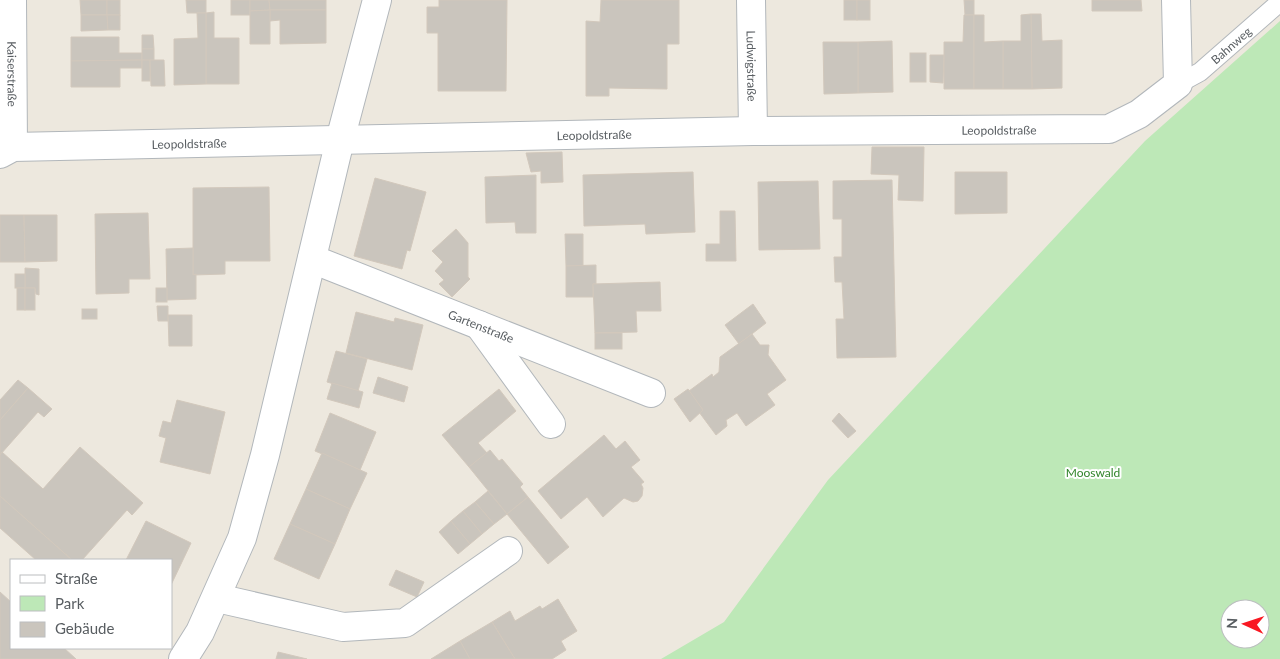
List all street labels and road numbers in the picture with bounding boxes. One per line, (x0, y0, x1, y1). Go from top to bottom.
street label: Bahnweg (1207, 23, 1254, 67)
street label: Ludwigstraße (744, 30, 760, 102)
street label: Kaiserstraße (5, 41, 20, 107)
street label: Leopoldstraße (961, 122, 1037, 137)
street label: Leopoldstraße (556, 126, 632, 143)
street label: Leopoldstraße (151, 135, 227, 152)
street label: Gartenstraße (446, 306, 516, 346)

